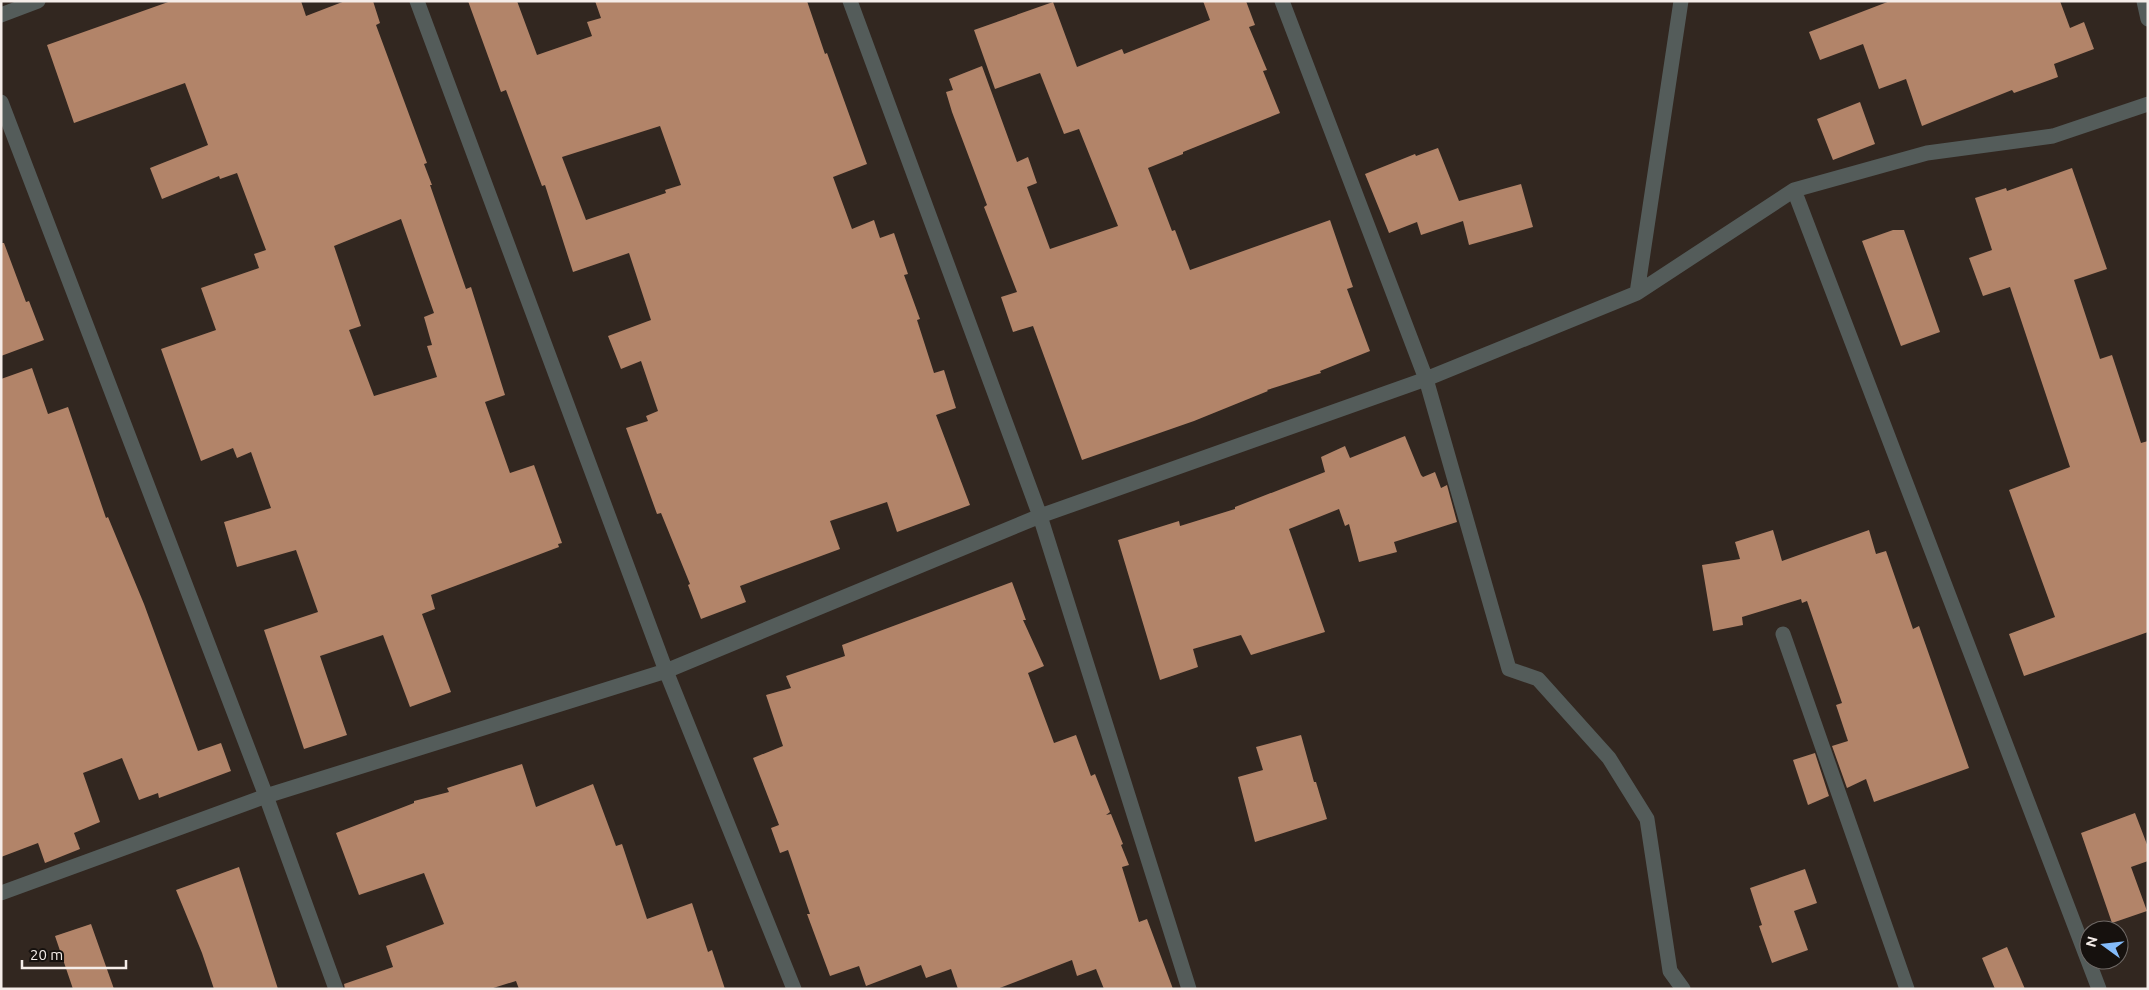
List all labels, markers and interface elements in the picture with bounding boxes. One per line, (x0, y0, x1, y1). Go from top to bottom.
north arrow (2079, 920, 2129, 970)
text: N (2082, 935, 2101, 949)
scale bar (22, 938, 126, 970)
text: 20 m (30, 946, 63, 963)

